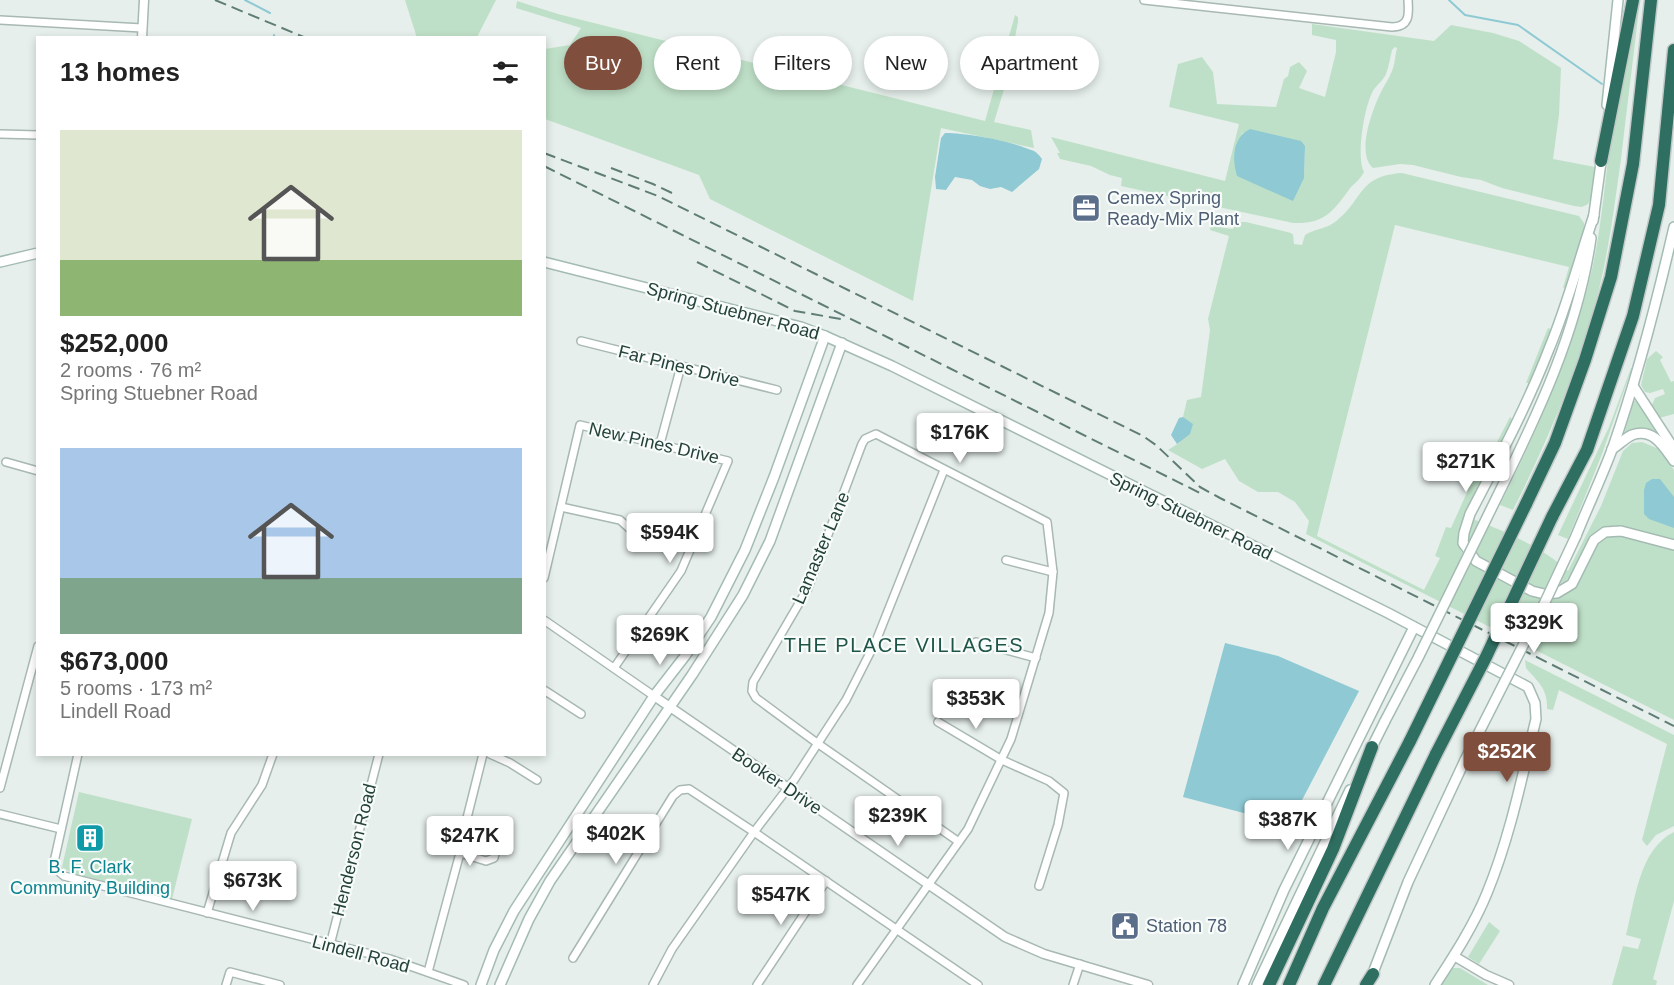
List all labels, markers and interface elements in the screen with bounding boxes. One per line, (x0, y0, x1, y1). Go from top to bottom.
chip: Buy (564, 36, 642, 90)
chip: Rent (654, 36, 741, 90)
chip: Filters (753, 36, 852, 90)
chip: New (864, 36, 948, 90)
chip: Apartment (960, 36, 1099, 90)
icon: filters (489, 56, 522, 89)
text: 13 homes (60, 57, 180, 87)
icon: home (237, 169, 345, 277)
place label: Cemex Spring Ready-Mix Plant (1107, 188, 1239, 229)
office icon: Cemex Spring Ready-Mix Plant (1070, 192, 1102, 224)
street label: Spring Stuebner Road (644, 278, 822, 344)
text: $252,000 (60, 328, 168, 358)
street label: Far Pines Drive (616, 341, 742, 391)
text: 2 rooms · 76 m² (60, 359, 201, 381)
text: Spring Stuebner Road (60, 382, 258, 404)
pin: $176K (918, 413, 1002, 464)
street label: New Pines Drive (587, 418, 721, 468)
text: $176K (931, 421, 989, 443)
pin: $271K (1424, 442, 1508, 493)
text: $271K (1437, 450, 1495, 472)
street label: Spring Stuebner Road (1107, 468, 1275, 564)
icon: home (237, 487, 345, 595)
street label: Lamaster Lane (788, 489, 854, 607)
pin: $594K (628, 513, 712, 564)
text: $594K (641, 521, 699, 543)
pin: $329K (1492, 603, 1576, 654)
text: $329K (1505, 611, 1563, 633)
pin: $269K (618, 615, 702, 666)
text: $269K (631, 623, 689, 645)
district label: THE PLACE VILLAGES (784, 634, 1024, 656)
text: $673,000 (60, 646, 168, 676)
text: 5 rooms · 173 m² (60, 677, 212, 699)
pin: $353K (934, 679, 1018, 730)
text: $353K (947, 687, 1005, 709)
text: Lindell Road (60, 700, 171, 722)
pin: $252K (1465, 732, 1549, 783)
text: $252K (1478, 740, 1536, 762)
street label: Booker Drive (728, 744, 826, 818)
street label: Henderson Road (328, 782, 380, 918)
pin: $239K (856, 796, 940, 847)
pin: $387K (1246, 800, 1330, 851)
text: $239K (869, 804, 927, 826)
text: $387K (1259, 808, 1317, 830)
pin: $402K (574, 814, 658, 865)
pin: $247K (428, 816, 512, 867)
building icon: B. F. Clark Community Building (74, 822, 106, 854)
text: $402K (587, 822, 645, 844)
text: $247K (441, 824, 499, 846)
place label: B. F. Clark Community Building (10, 857, 170, 898)
pin: $673K (211, 861, 295, 912)
text: $673K (224, 869, 282, 891)
pin: $547K (739, 875, 823, 926)
text: $547K (752, 883, 810, 905)
public building icon: Station 78 (1109, 910, 1141, 942)
place label: Station 78 (1146, 916, 1227, 936)
street label: Lindell Road (310, 931, 412, 977)

